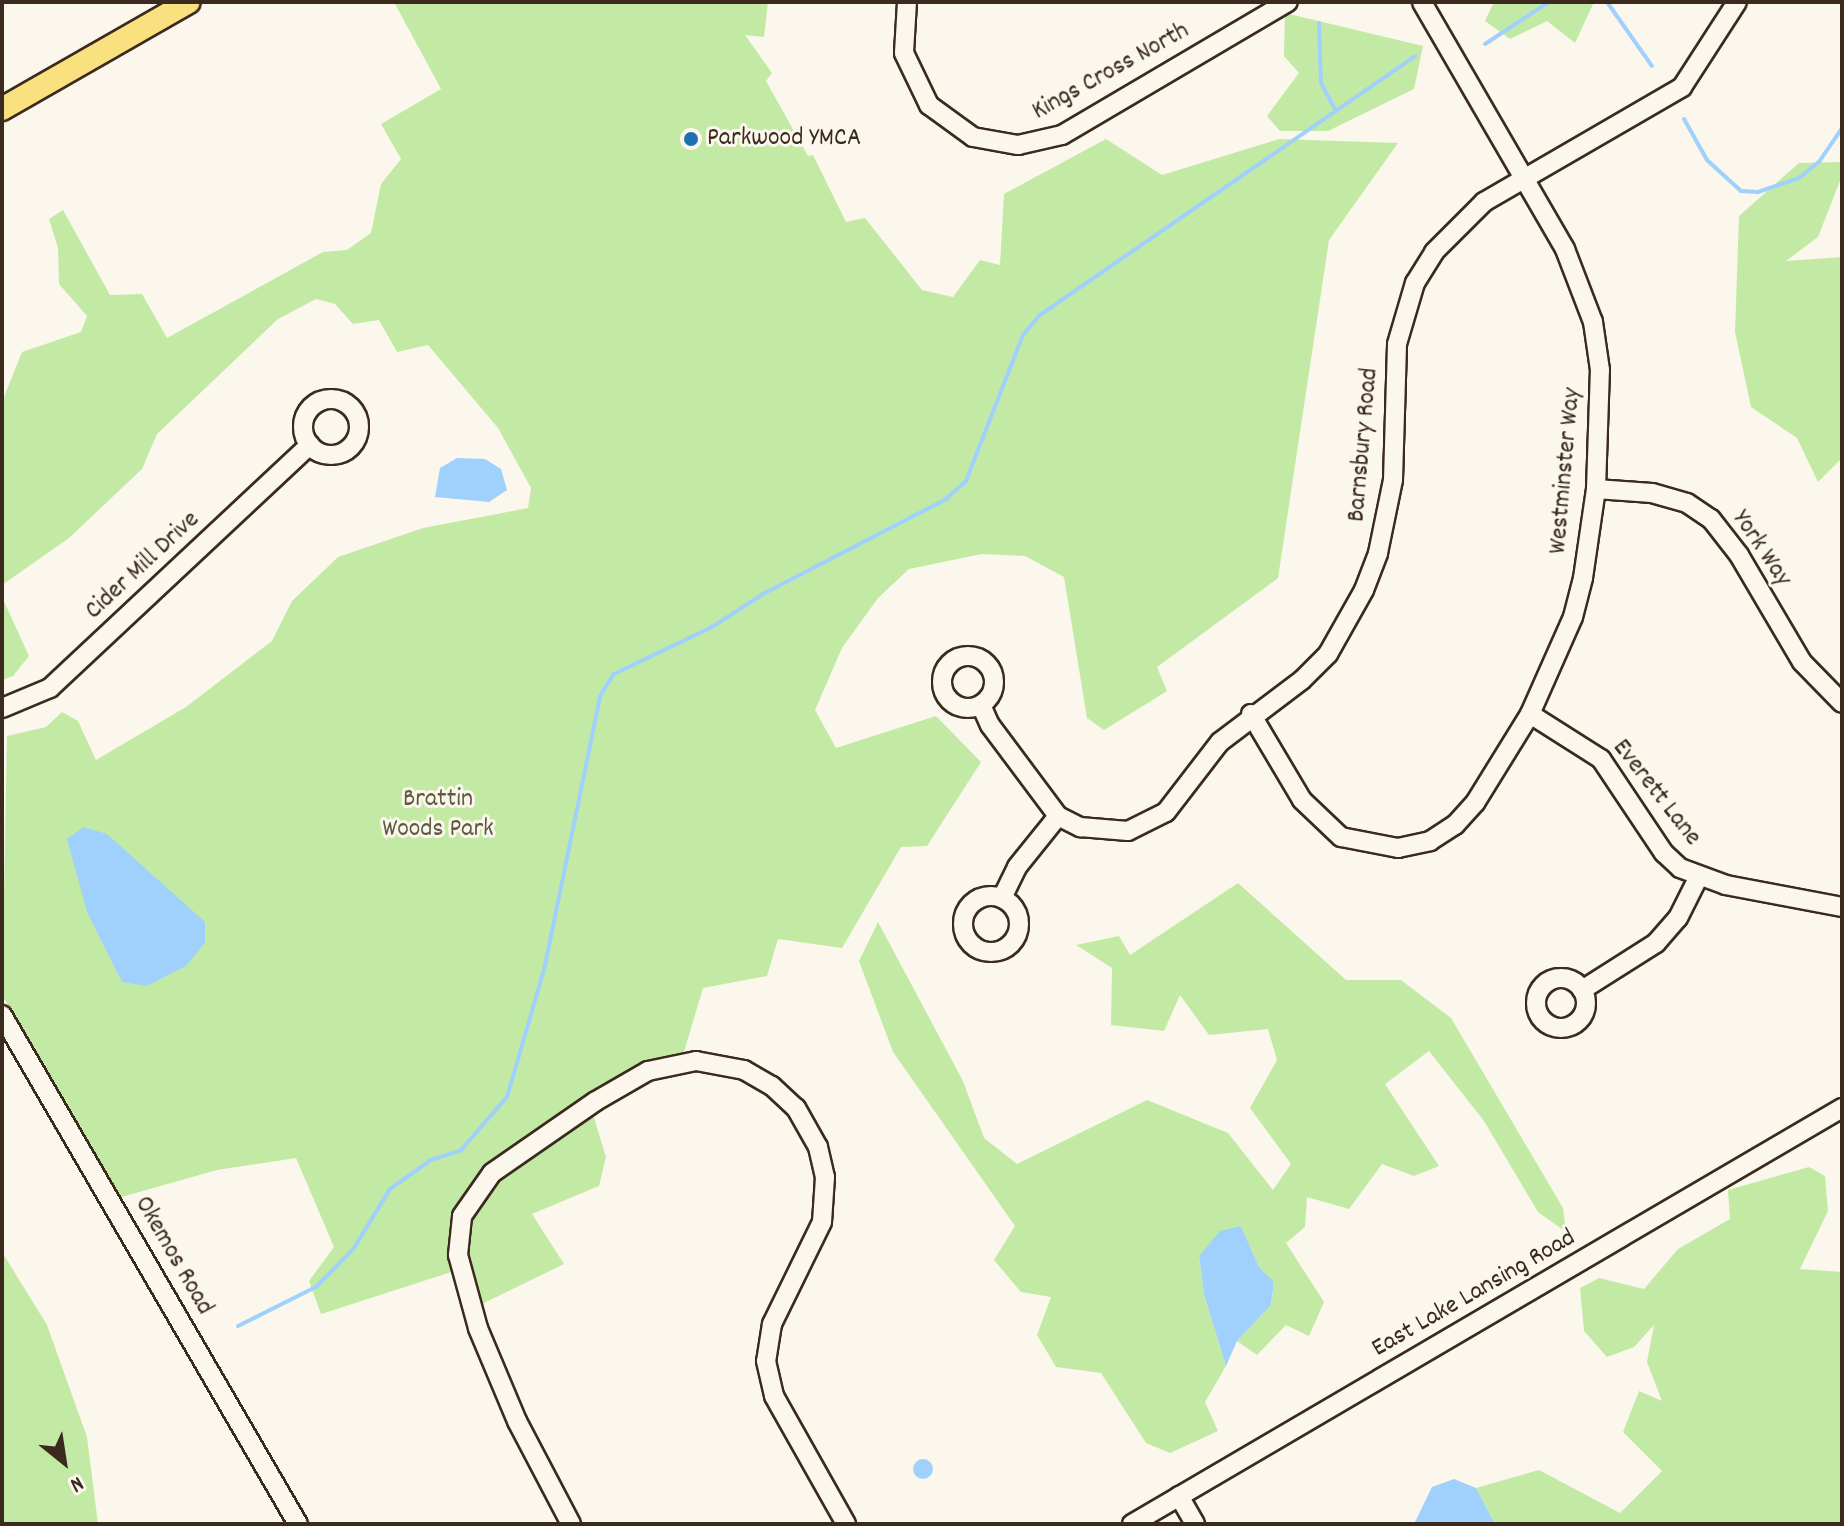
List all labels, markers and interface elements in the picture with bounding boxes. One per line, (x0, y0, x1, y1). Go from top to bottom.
street label: Kings Cross North (1027, 16, 1195, 128)
place label: Parkwood YMCA (707, 123, 861, 155)
marker: Parkwood YMCA (682, 130, 700, 148)
street label: Barnsbury Road (1342, 367, 1386, 523)
street label: Westminster Way (1543, 387, 1589, 555)
street label: Cider Mill Drive (79, 505, 207, 627)
street label: York Way (1724, 505, 1798, 593)
street label: Everett Lane (1605, 734, 1707, 852)
park label: Brattin Woods Park (382, 784, 494, 846)
street label: Okemos Road (126, 1191, 220, 1321)
street label: East Lake Lansing Road (1367, 1223, 1581, 1365)
north arrow (24, 1422, 104, 1502)
text: N (64, 1467, 89, 1499)

